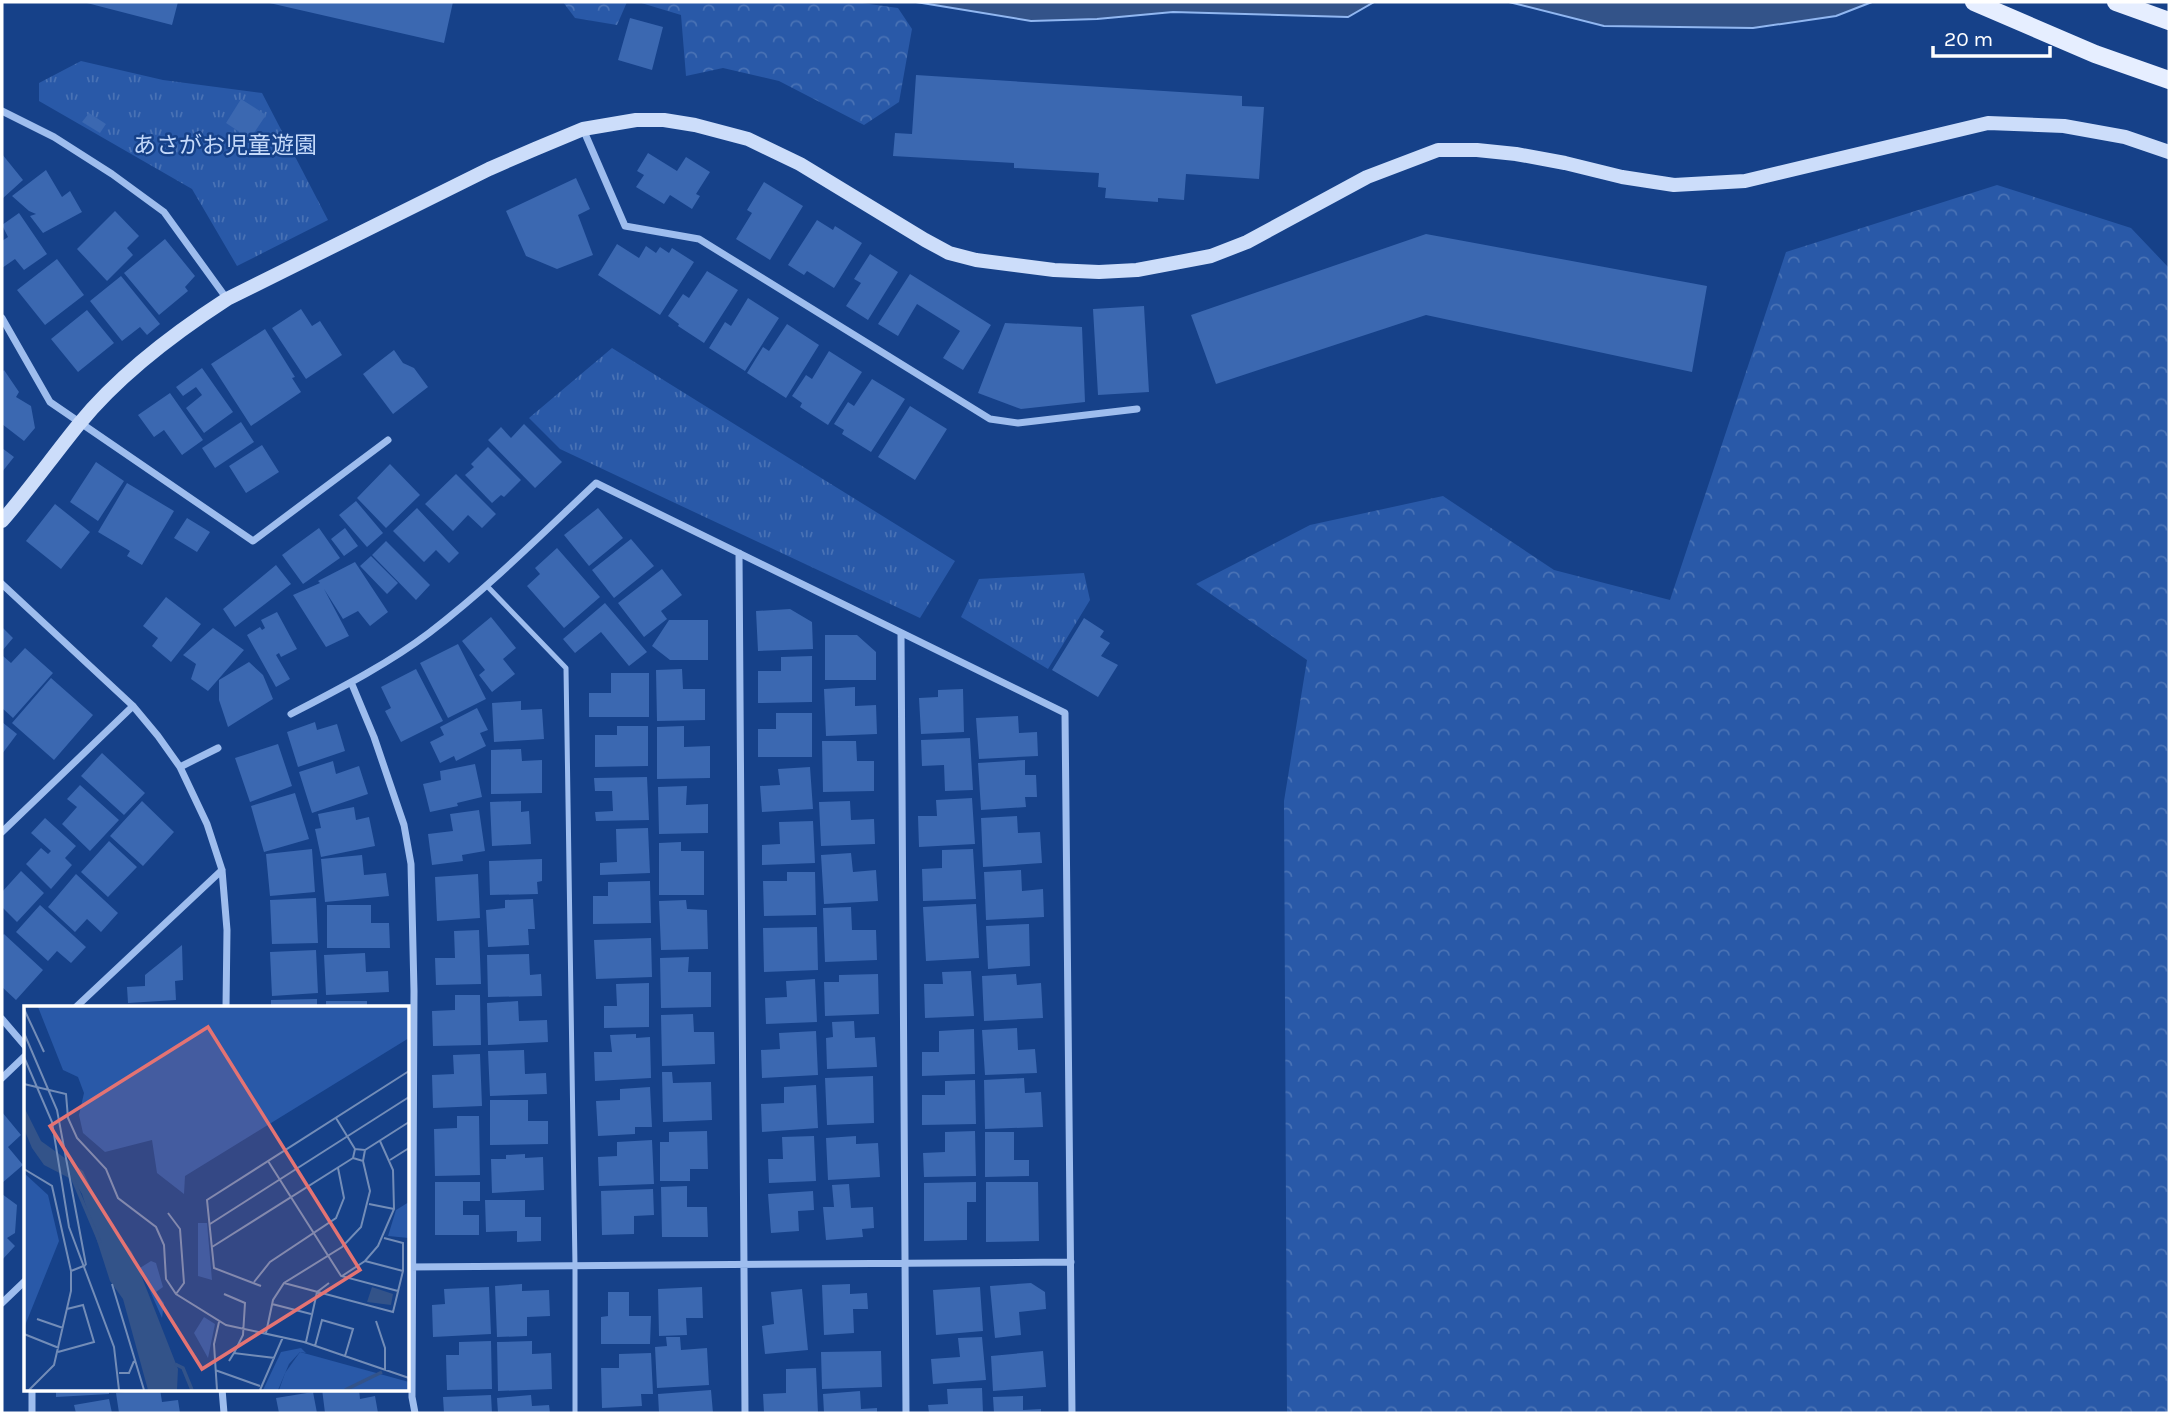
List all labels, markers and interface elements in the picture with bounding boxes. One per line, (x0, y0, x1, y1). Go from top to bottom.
scale bar (1933, 14, 2050, 58)
text: 20 m (1944, 27, 1993, 51)
park label: あさがお児童遊園 (133, 132, 317, 159)
inset map (24, 1006, 410, 1390)

